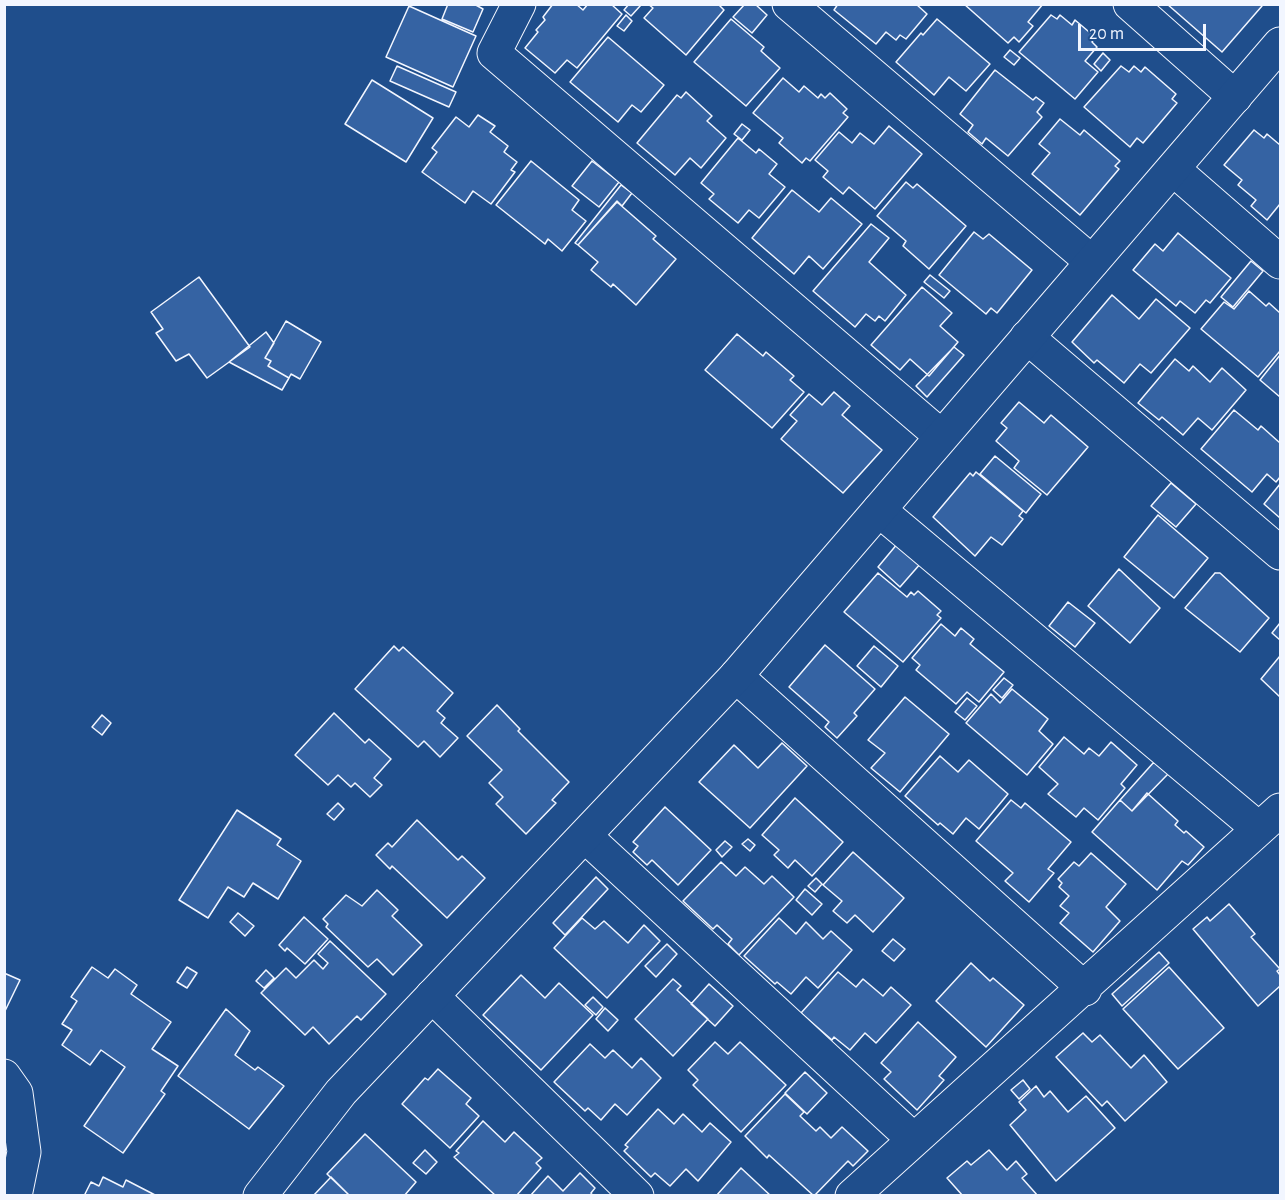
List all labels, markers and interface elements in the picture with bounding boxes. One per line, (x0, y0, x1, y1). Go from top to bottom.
scale bar (1081, 12, 1208, 50)
text: 20 m (1089, 25, 1124, 43)

